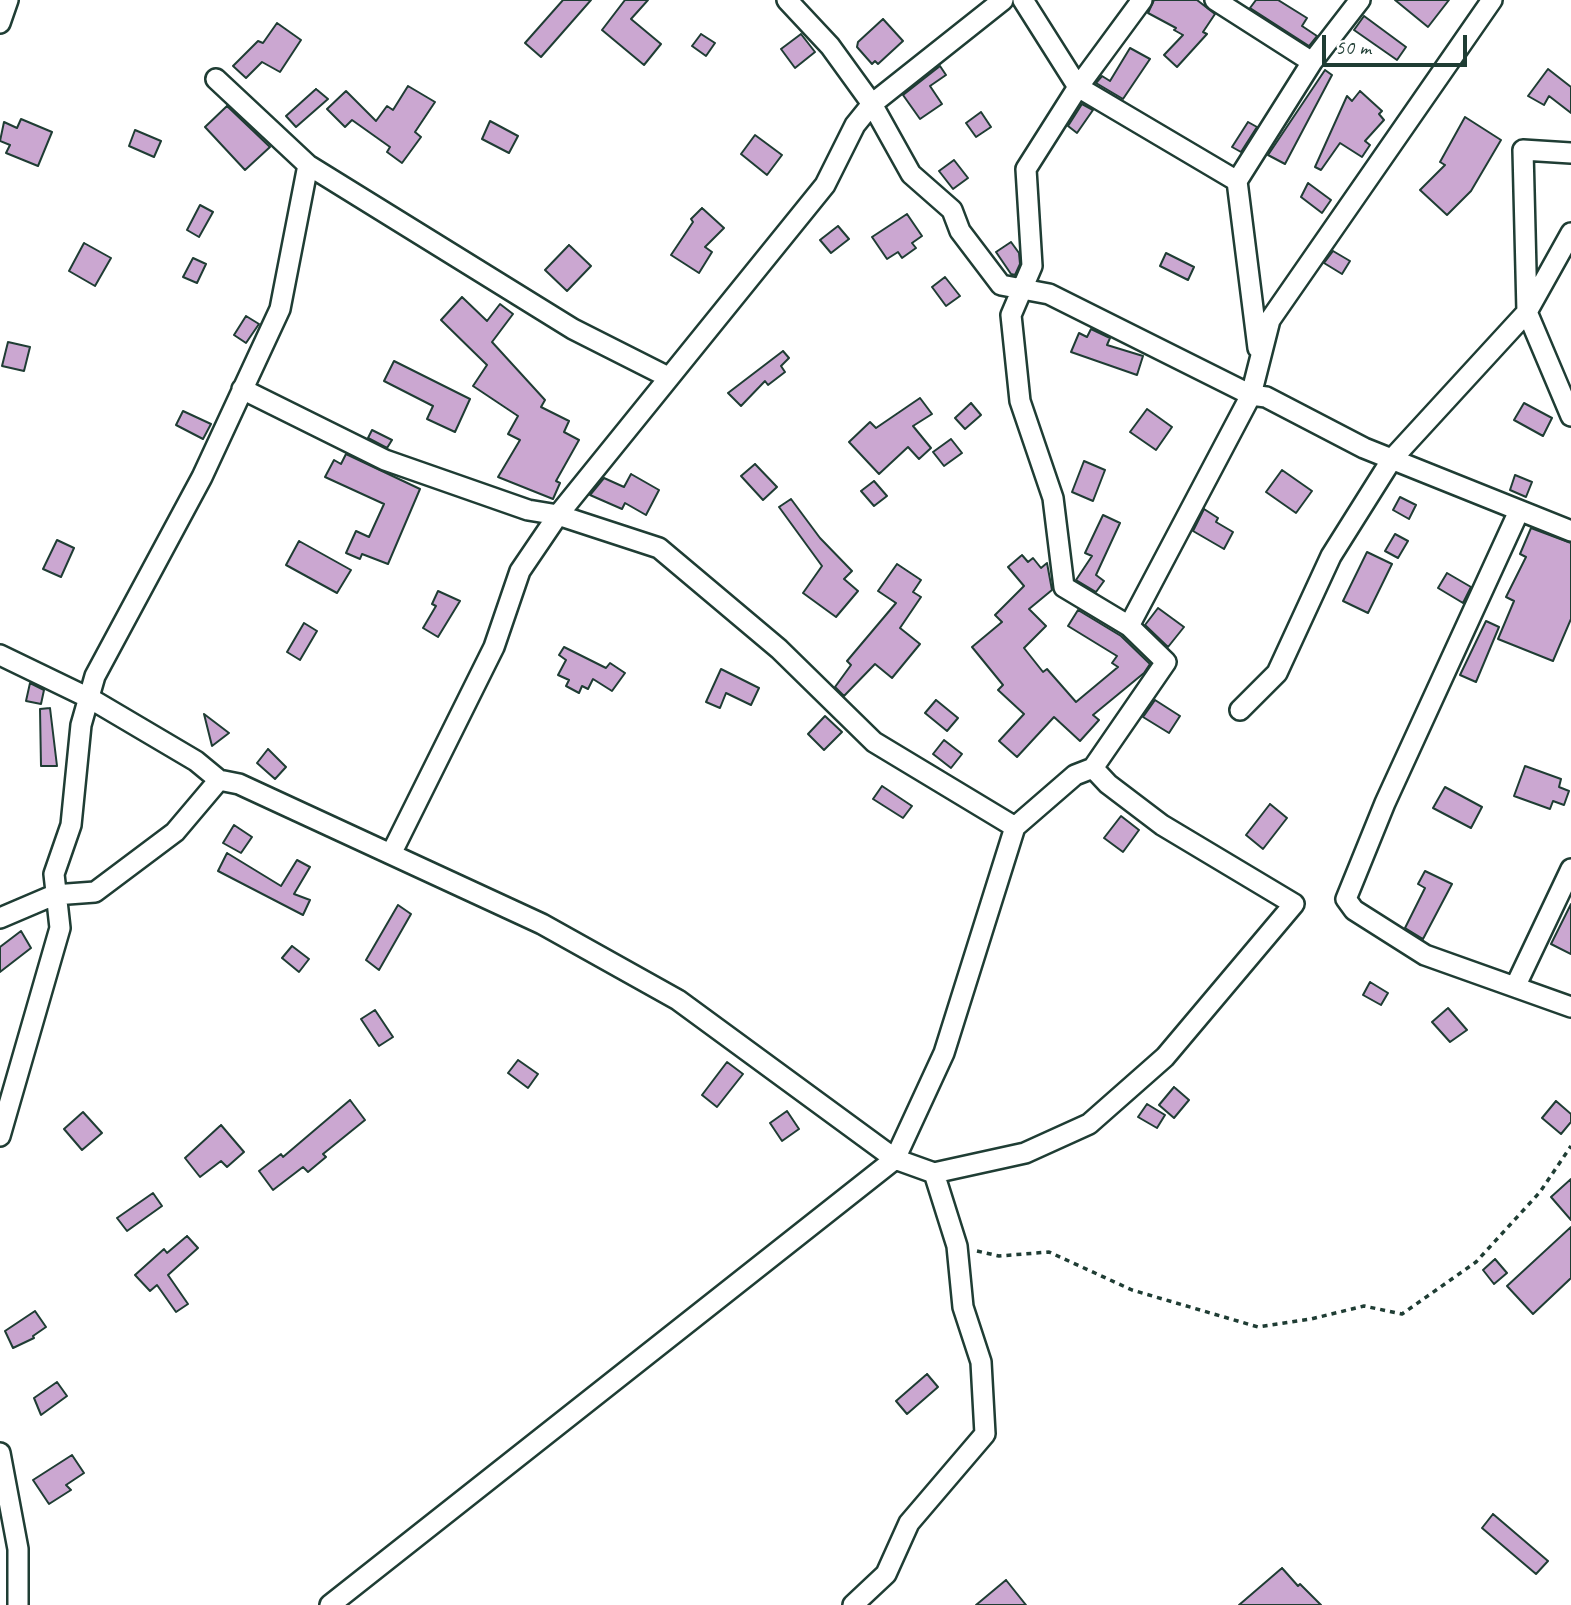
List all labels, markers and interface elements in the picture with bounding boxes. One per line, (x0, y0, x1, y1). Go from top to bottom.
scale bar (1326, 21, 1471, 65)
text: 50 m (1335, 34, 1371, 60)

